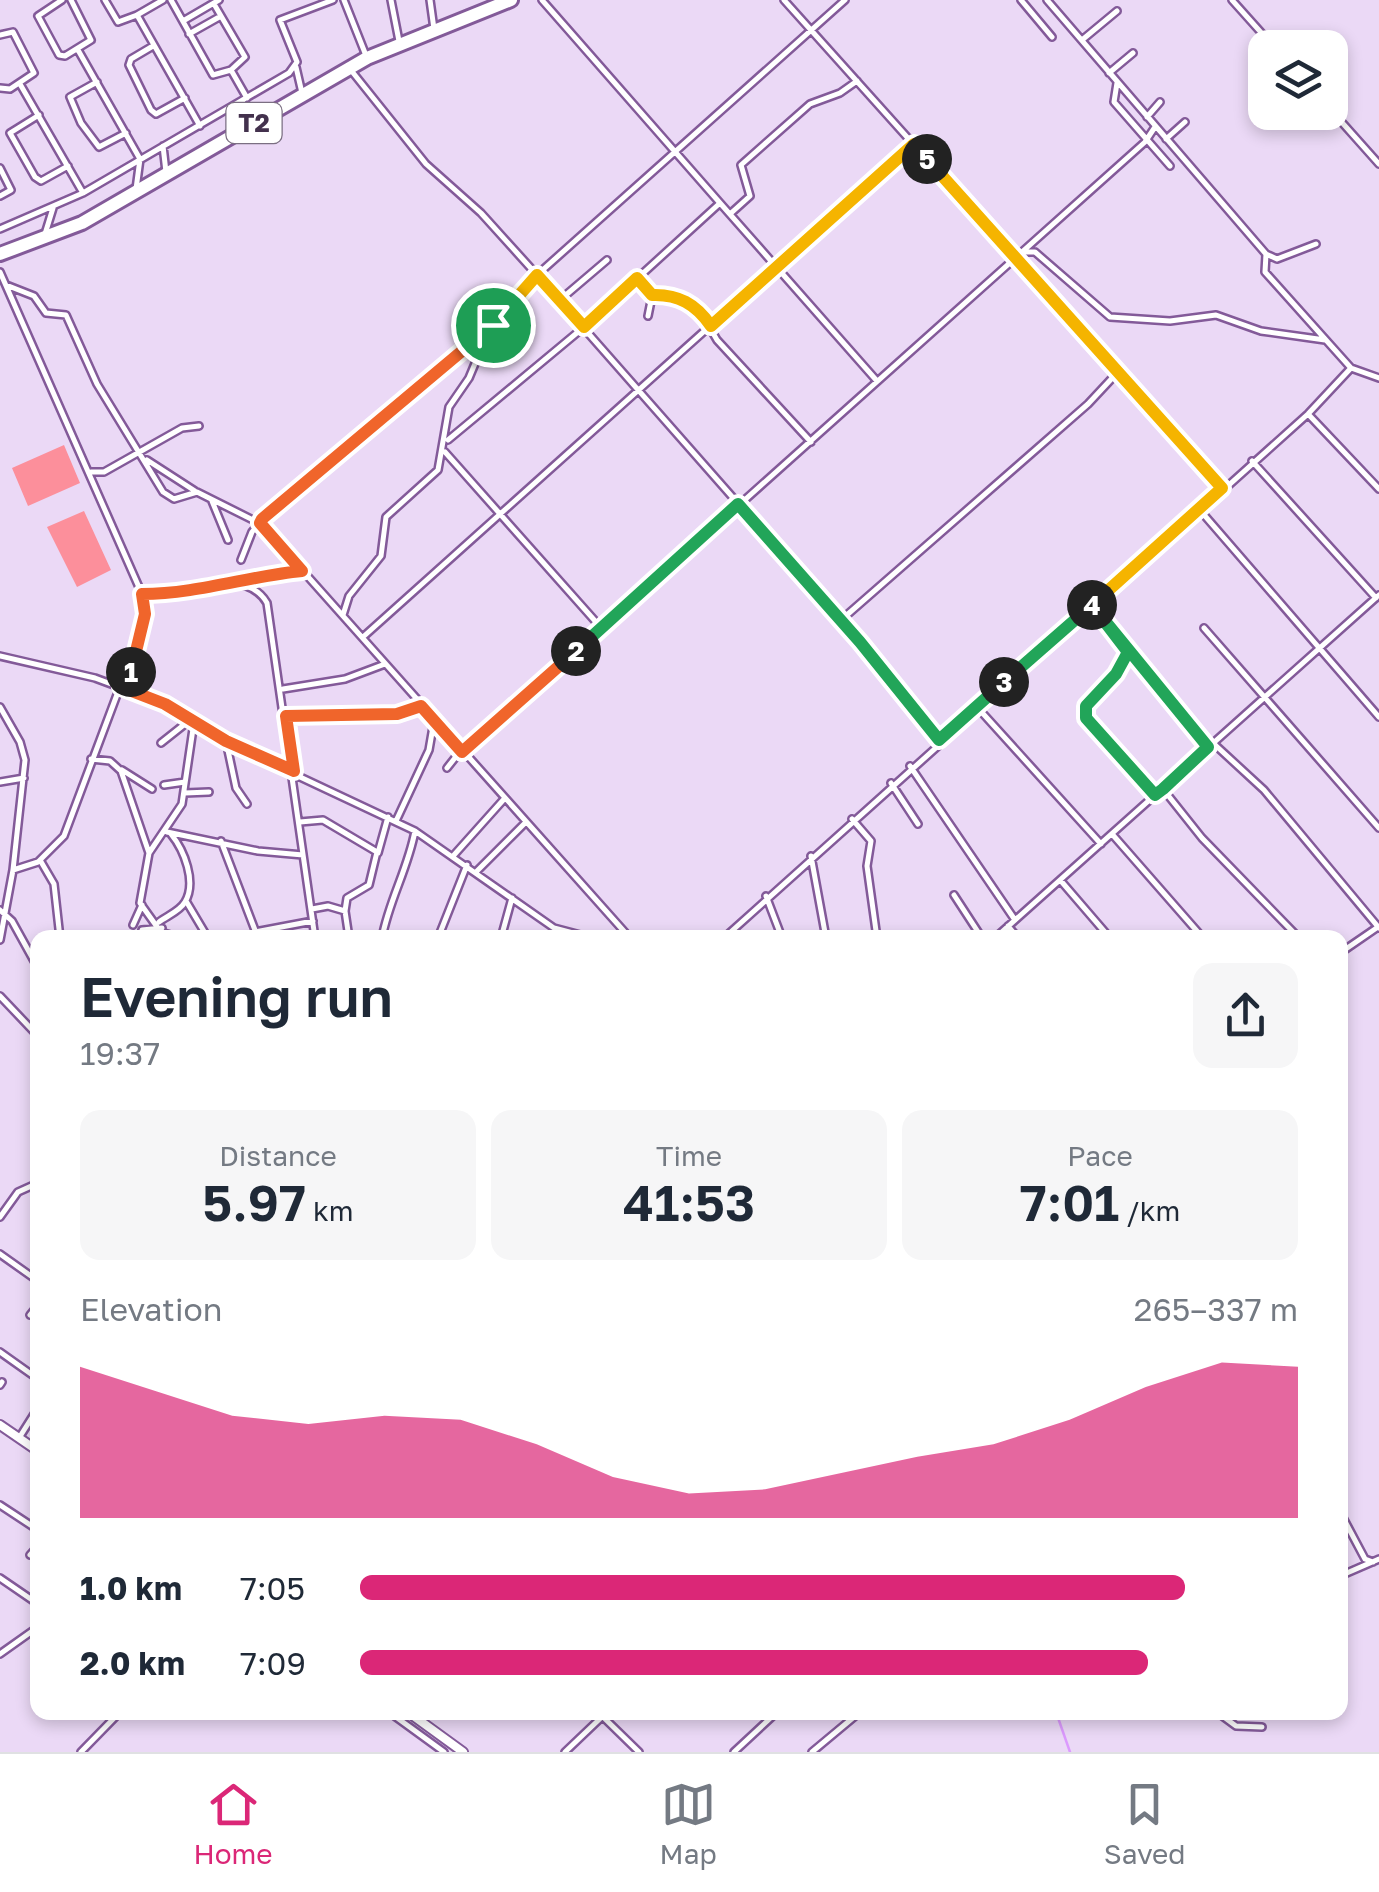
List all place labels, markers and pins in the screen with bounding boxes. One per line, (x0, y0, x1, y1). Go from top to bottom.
pin: 5 (902, 134, 952, 184)
pin (451, 283, 536, 368)
pin: 4 (1067, 580, 1117, 630)
pin: 2 (551, 626, 601, 676)
pin: 1 (106, 647, 156, 697)
pin: 3 (979, 657, 1029, 707)

